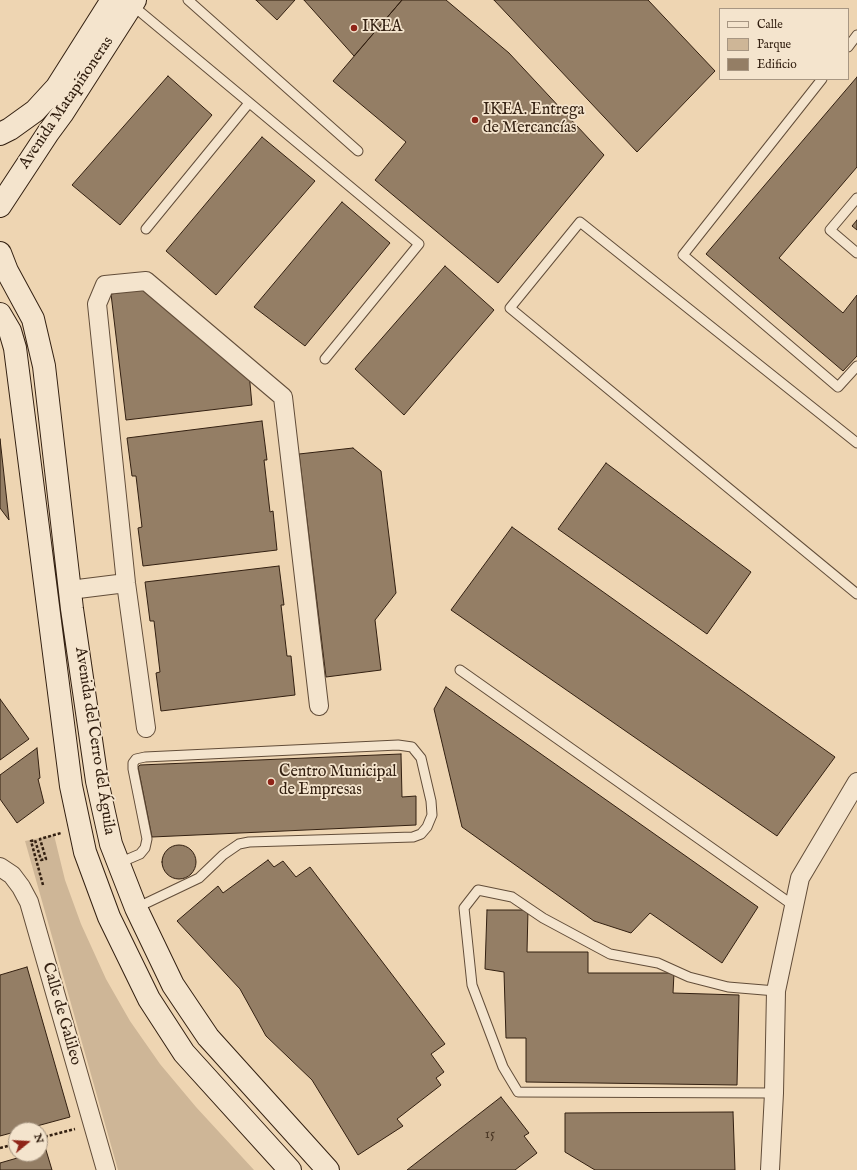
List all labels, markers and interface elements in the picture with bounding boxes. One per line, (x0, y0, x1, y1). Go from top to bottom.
legend (719, 8, 849, 80)
text: Calle (757, 17, 783, 32)
place label: IKEA (362, 18, 402, 38)
marker: IKEA (349, 23, 359, 33)
street label: Avenida Matapiñoneras (16, 33, 118, 173)
text: Parque (757, 37, 791, 52)
text: Edificio (757, 57, 797, 72)
place label: IKEA. Entrega de Mercancías (483, 101, 584, 139)
marker: IKEA. Entrega de Mercancías (470, 115, 480, 125)
street label: Avenida del Cerro del Águila (70, 646, 118, 836)
place label: Centro Municipal de Empresas (279, 763, 397, 801)
marker: Centro Municipal de Empresas (266, 777, 276, 787)
street label: Calle de Galileo (37, 960, 85, 1068)
north arrow (8, 1122, 48, 1162)
house number: 15 (485, 1127, 495, 1143)
text: N (30, 1132, 47, 1145)

